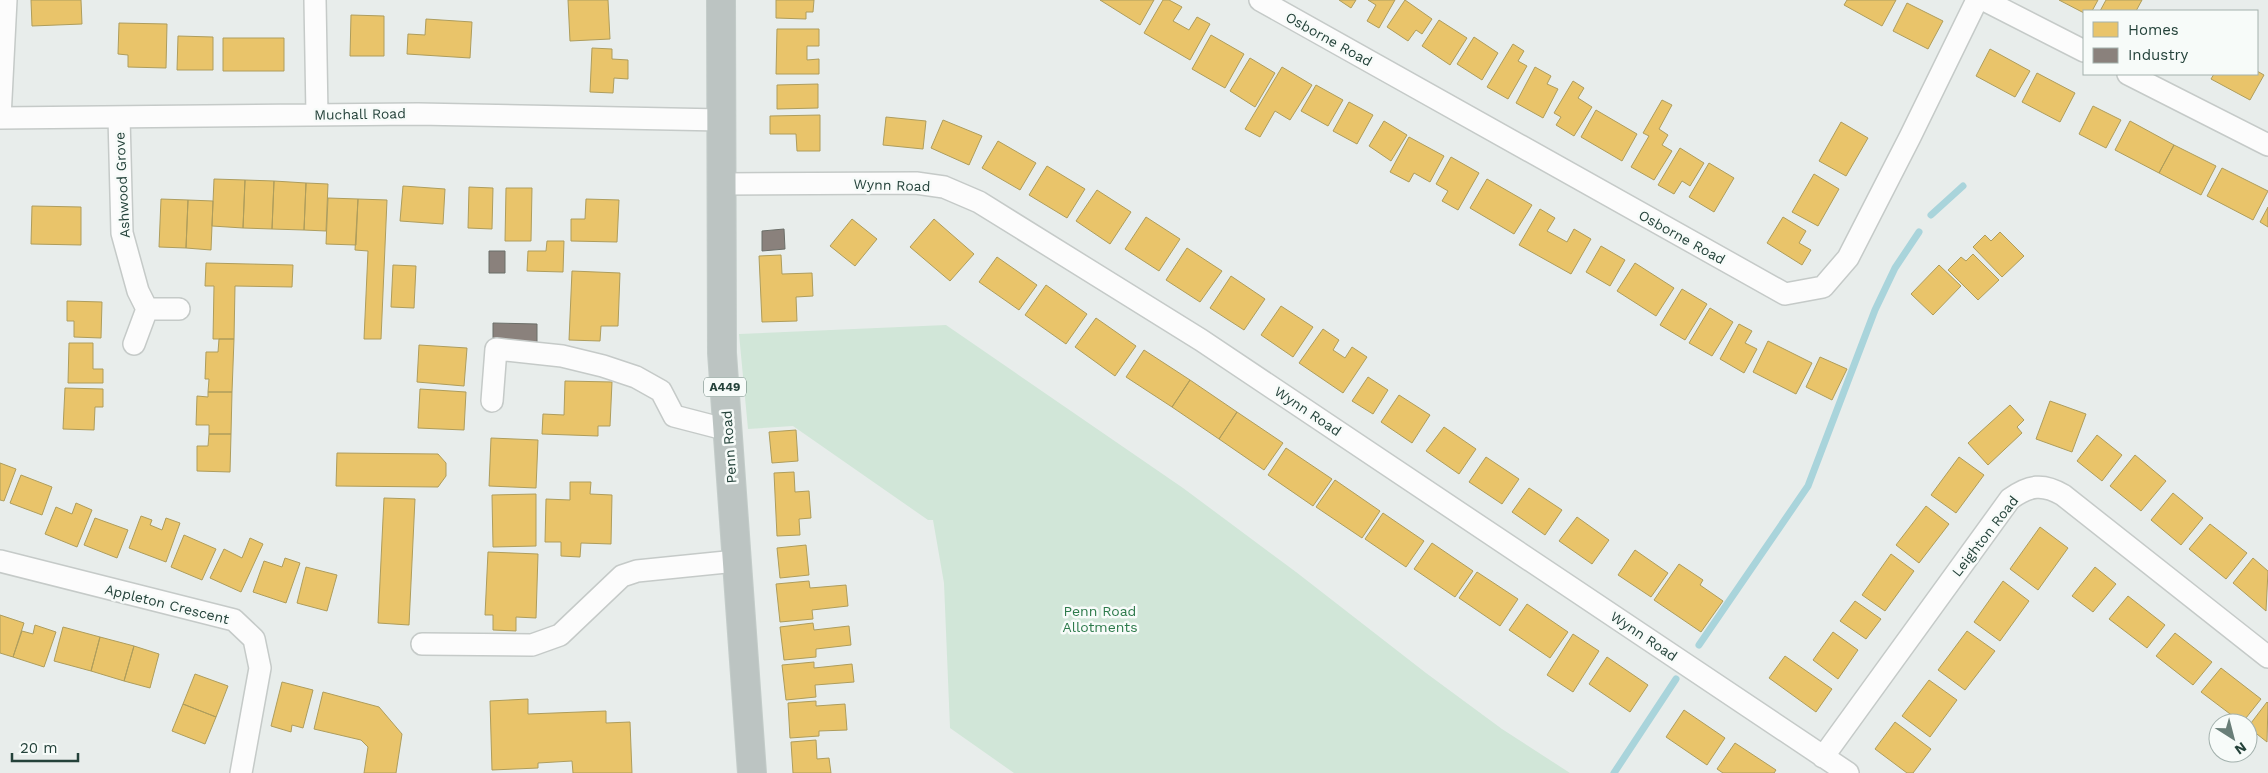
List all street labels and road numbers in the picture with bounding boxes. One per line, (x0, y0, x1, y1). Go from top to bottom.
street label: Osborne Road (1283, 9, 1375, 69)
street label: Muchall Road (314, 105, 406, 123)
street label: Ashwood Grove (111, 131, 133, 239)
street label: Wynn Road (853, 176, 931, 194)
street label: Osborne Road (1636, 207, 1728, 267)
road number: A449 (704, 378, 746, 397)
street label: Wynn Road (1272, 383, 1344, 439)
street label: Penn Road (718, 410, 740, 484)
street label: Leighton Road (1949, 493, 2021, 579)
street label: Appleton Crescent (103, 581, 231, 627)
street label: Wynn Road (1608, 608, 1680, 664)

